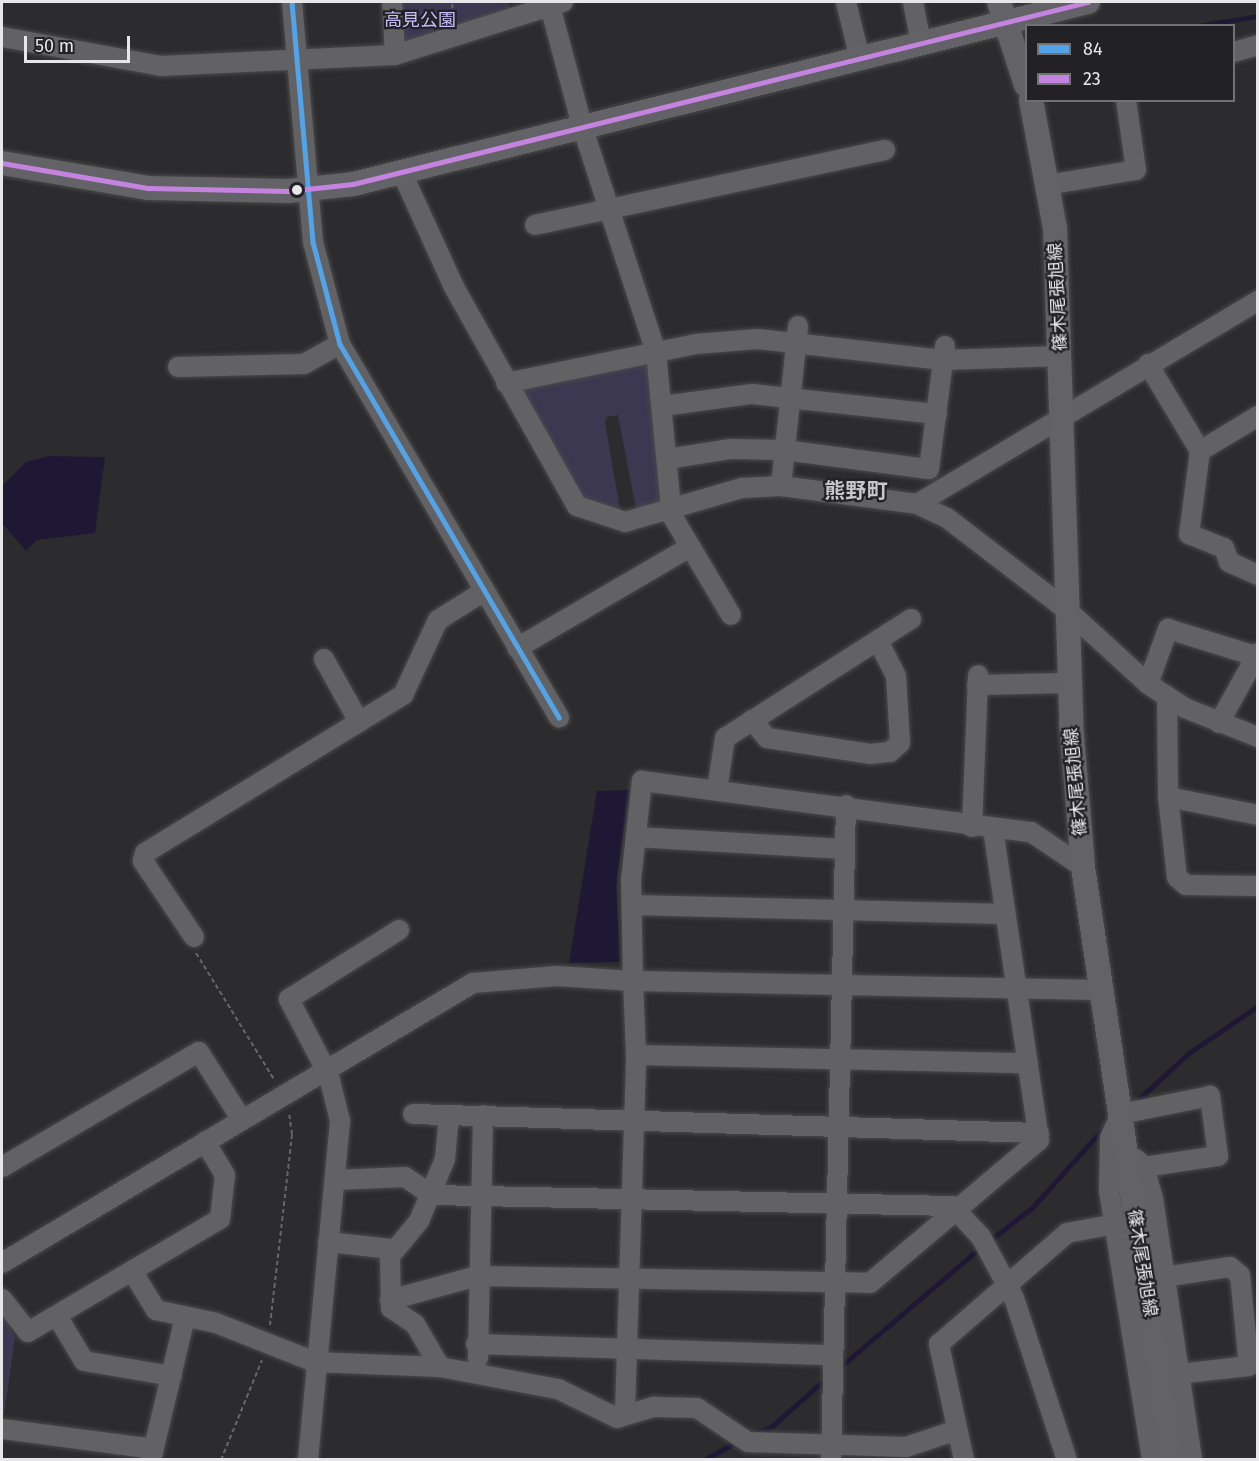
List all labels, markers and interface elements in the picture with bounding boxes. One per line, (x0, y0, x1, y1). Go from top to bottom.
park label: 高見公園 (384, 9, 456, 31)
scale bar (27, 24, 134, 62)
legend (1025, 24, 1235, 102)
text: 50 m (35, 35, 74, 57)
text: 84 (1083, 38, 1103, 60)
text: 23 (1083, 68, 1101, 90)
unlabelled marker (291, 184, 303, 196)
street label: 篠木尾張旭線 (1044, 243, 1072, 351)
district label: 熊野町 (825, 478, 887, 504)
street label: 篠木尾張旭線 (1061, 727, 1091, 837)
street label: 篠木尾張旭線 (1123, 1208, 1161, 1318)

